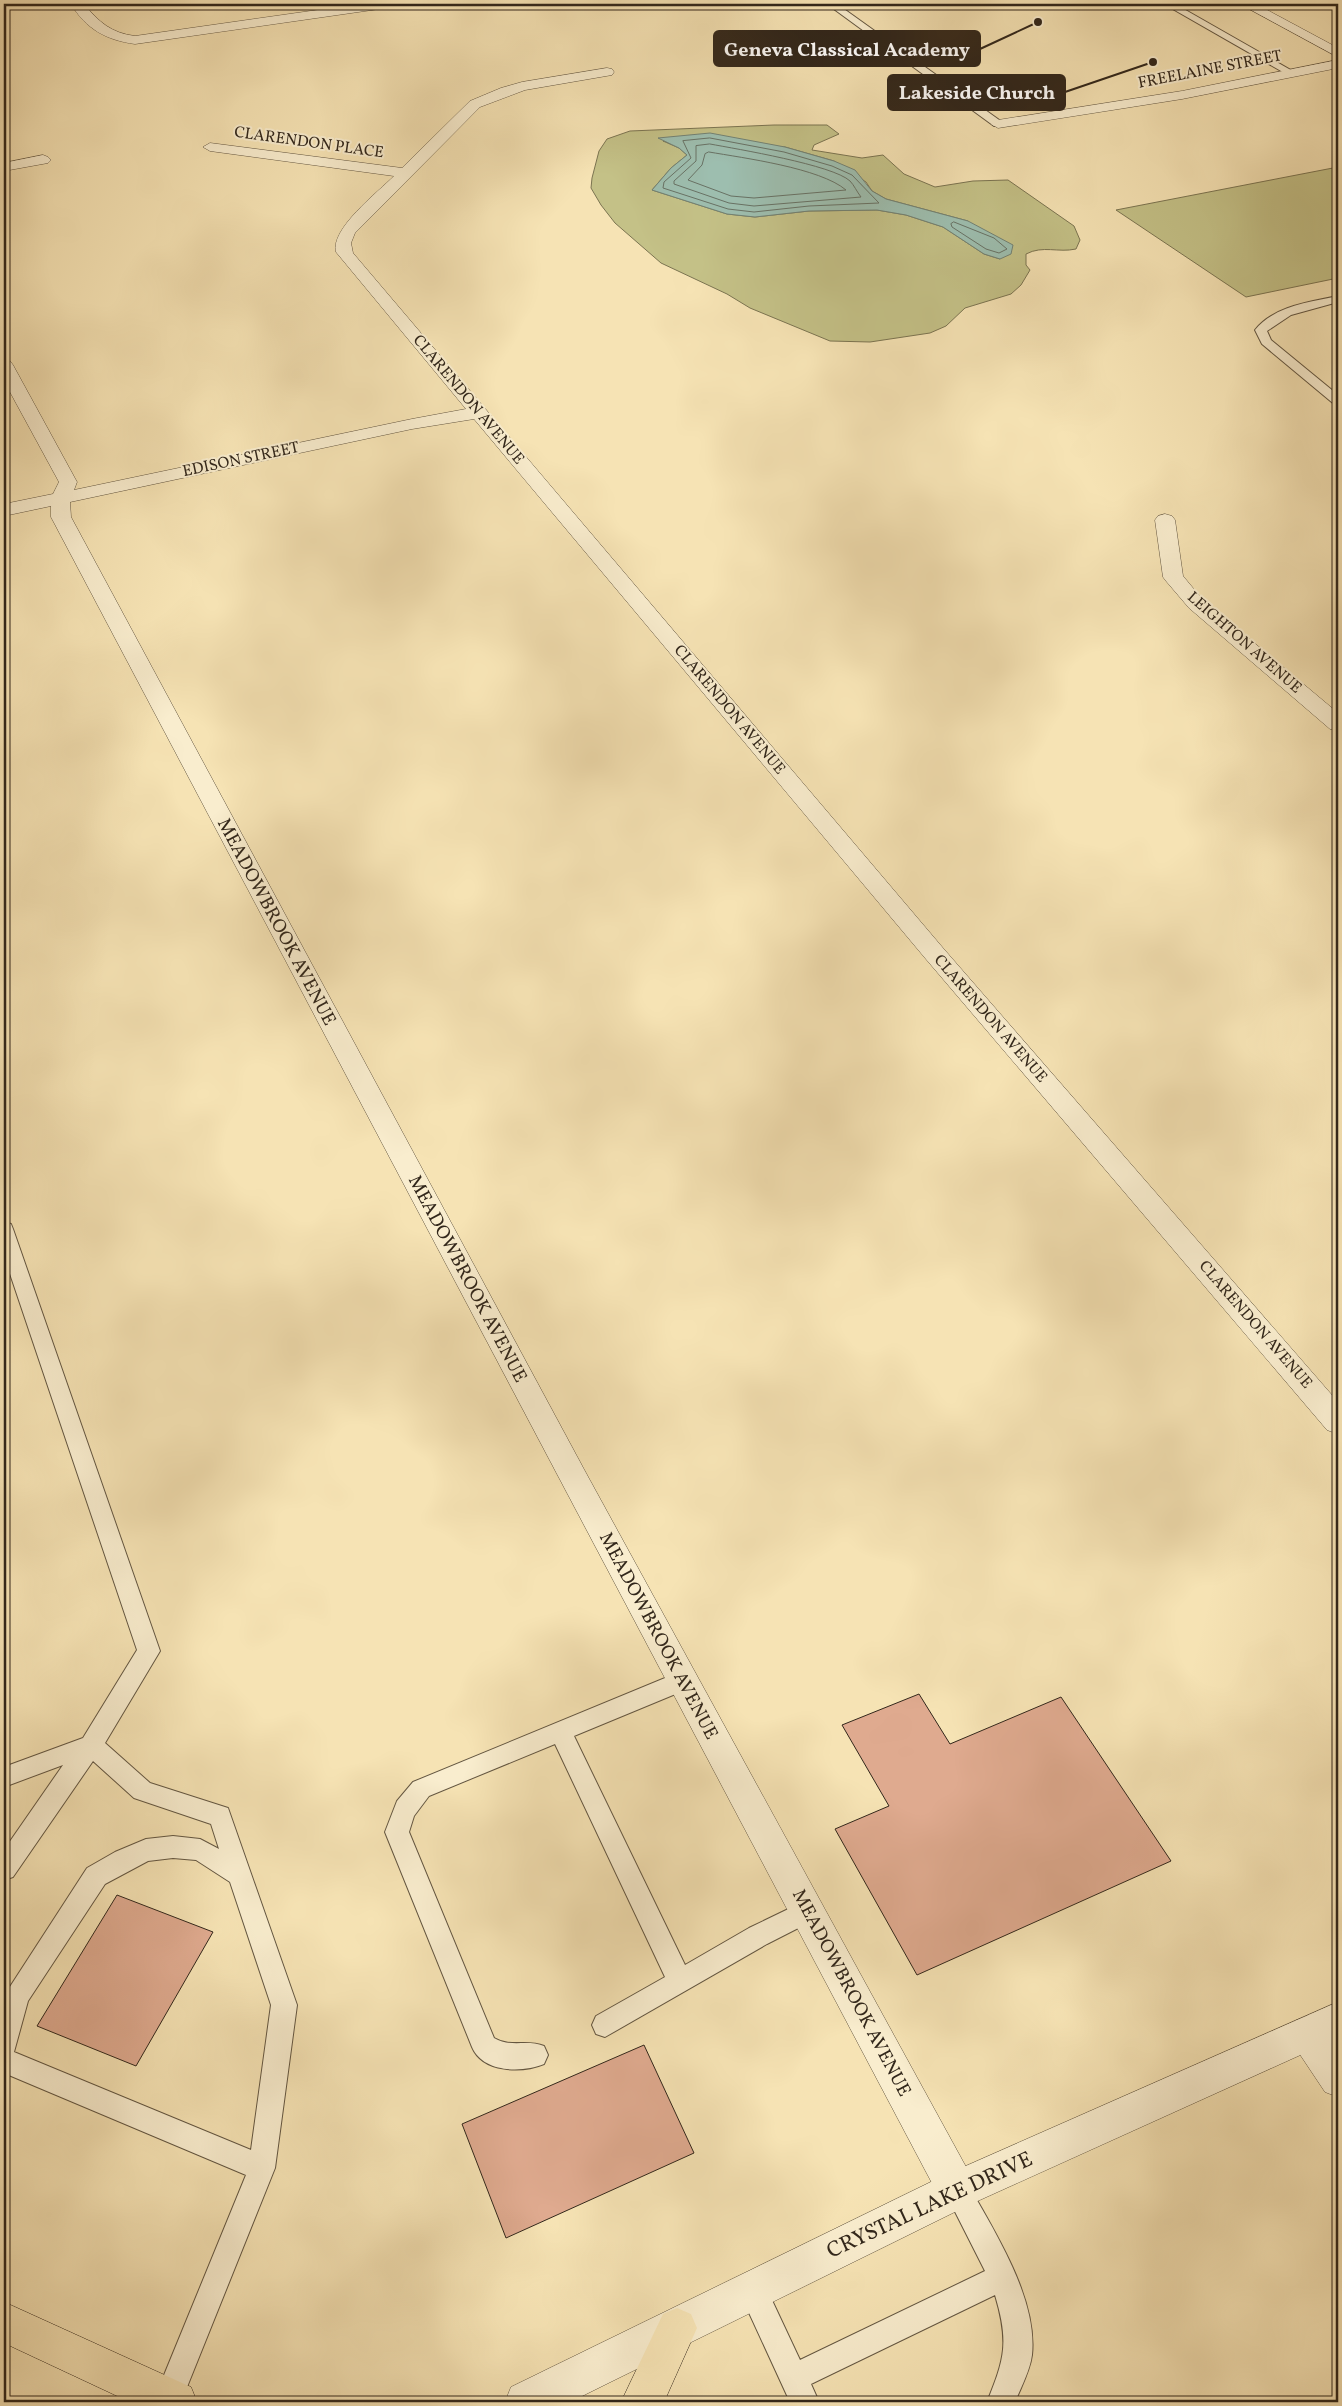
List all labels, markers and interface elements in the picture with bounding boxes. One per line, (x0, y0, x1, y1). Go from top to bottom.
callout: Geneva Classical Academy (714, 31, 980, 66)
text: Geneva Classical Academy (724, 37, 970, 65)
street label: FREELAINE STREET (1136, 45, 1284, 95)
callout: Lakeside Church (888, 75, 1065, 110)
text: Lakeside Church (899, 80, 1055, 108)
street label: CLARENDON PLACE (233, 122, 385, 164)
street label: CLARENDON AVENUE (407, 330, 529, 470)
street label: EDISON STREET (181, 437, 301, 483)
street label: LEIGHTON AVENUE (1182, 587, 1306, 699)
street label: CLARENDON AVENUE (668, 640, 790, 780)
street label: MEADOWBROOK AVENUE (210, 814, 342, 1030)
street label: CLARENDON AVENUE (928, 950, 1052, 1088)
street label: MEADOWBROOK AVENUE (401, 1171, 533, 1387)
street label: CLARENDON AVENUE (1193, 1256, 1317, 1394)
street label: MEADOWBROOK AVENUE (592, 1528, 724, 1744)
street label: MEADOWBROOK AVENUE (785, 1885, 917, 2101)
street label: CRYSTAL LAKE DRIVE (822, 2145, 1038, 2267)

